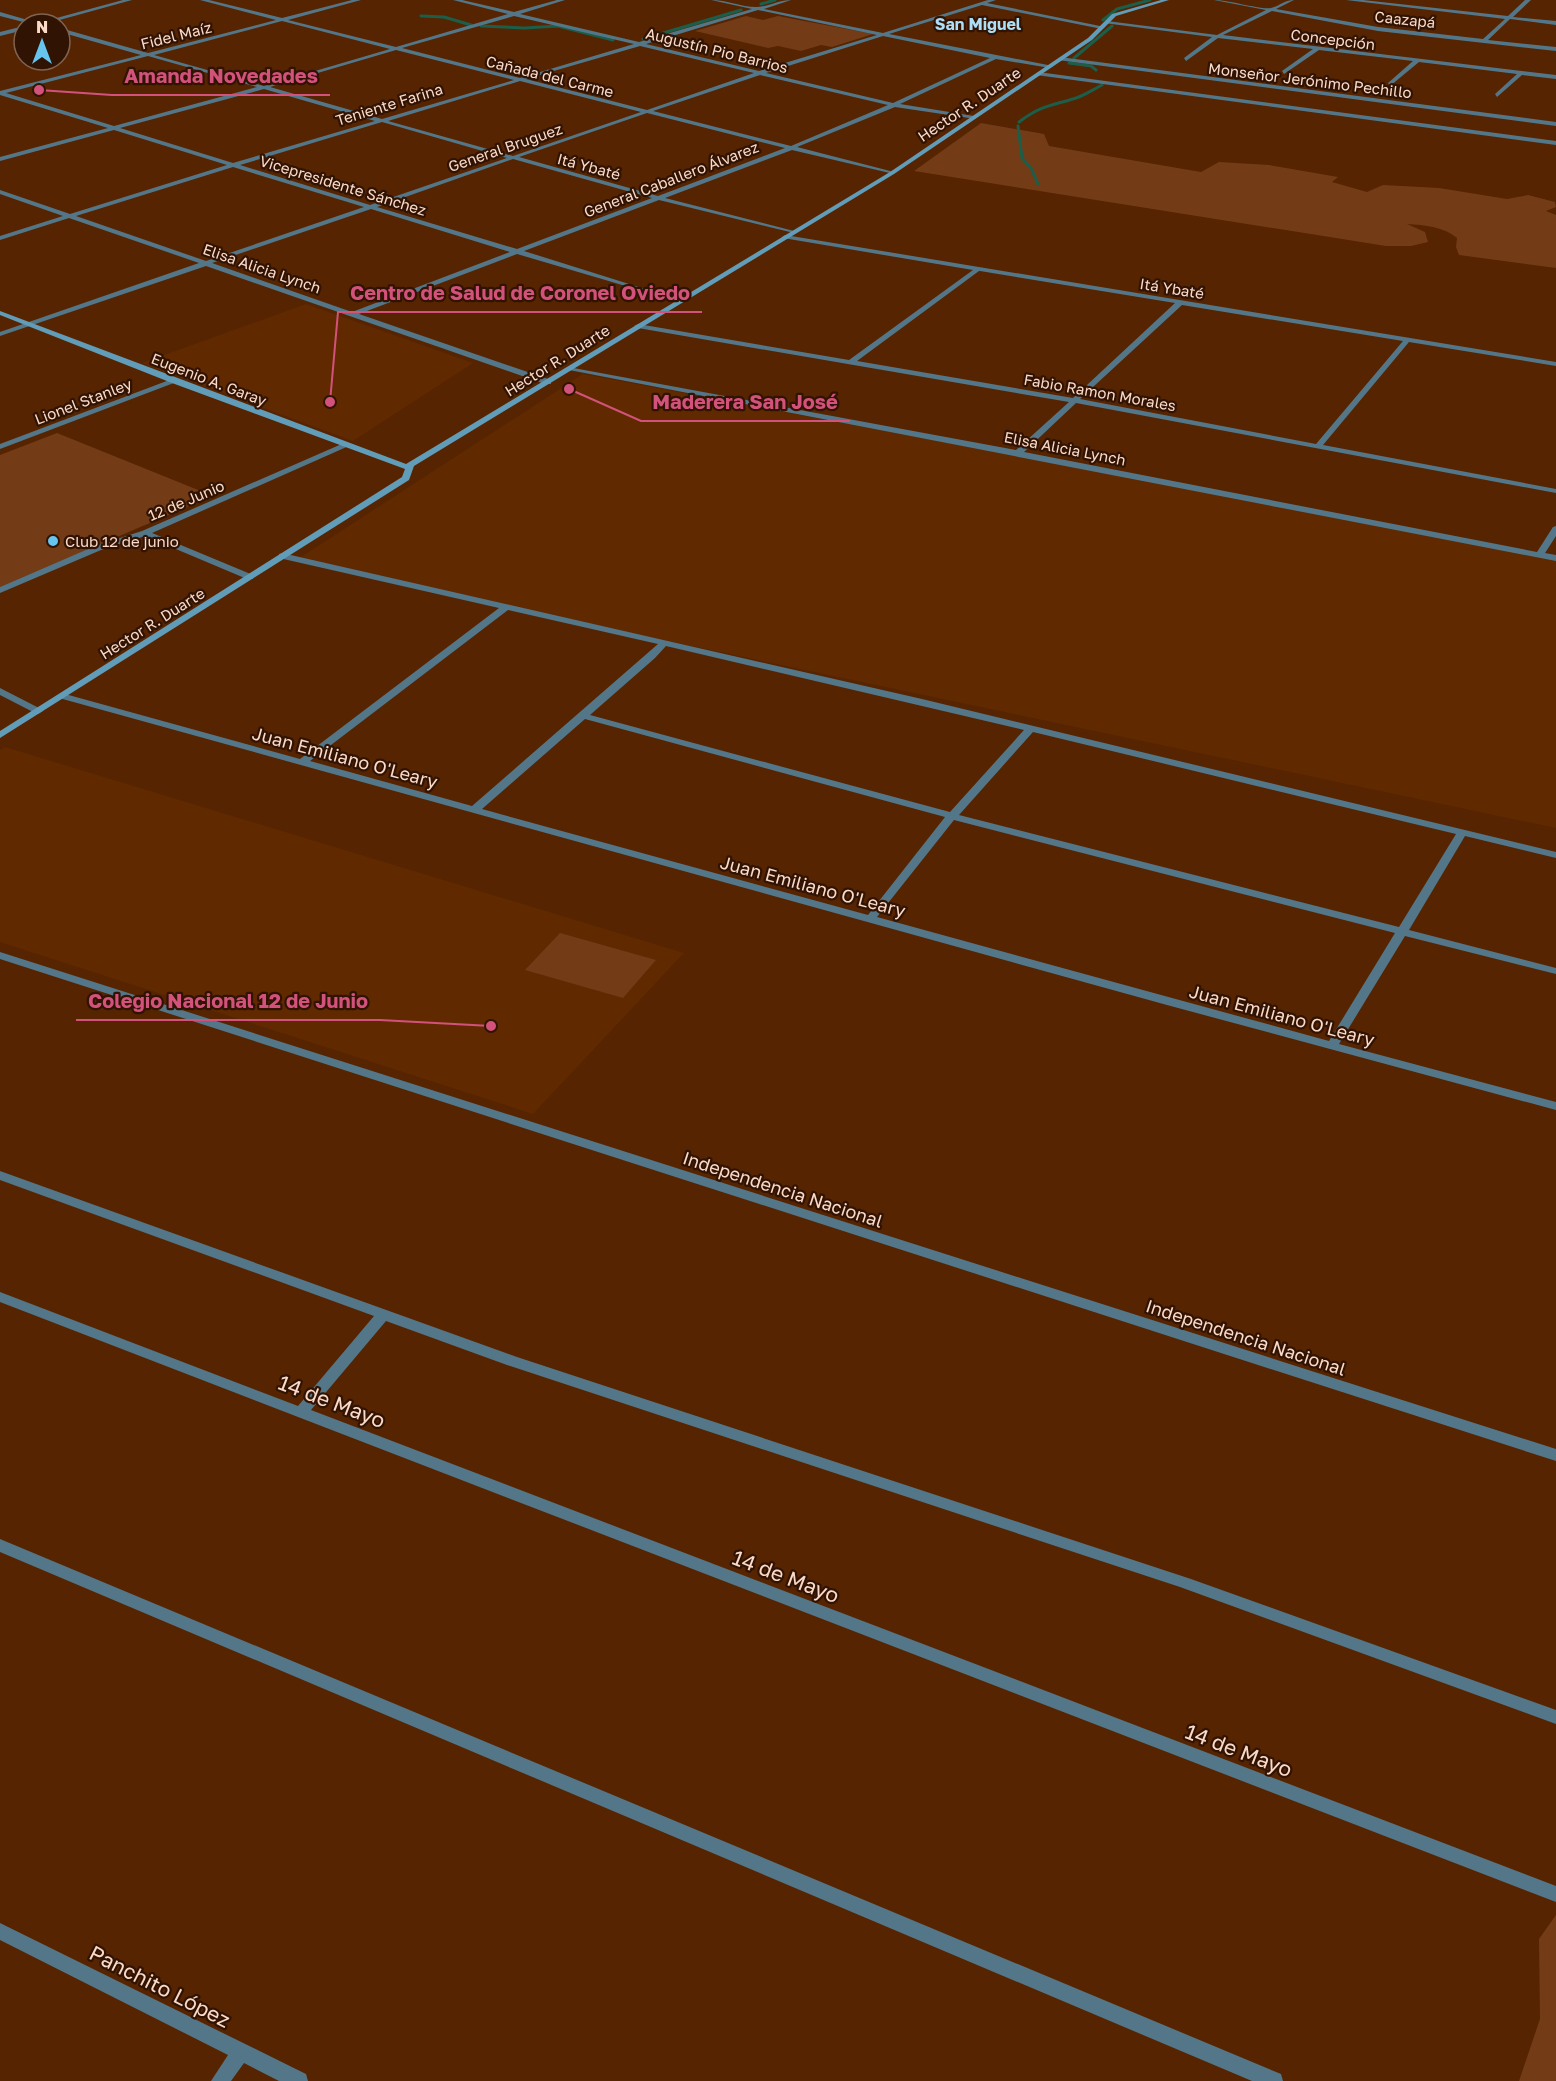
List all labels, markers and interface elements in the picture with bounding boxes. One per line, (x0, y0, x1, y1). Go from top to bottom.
street label: Caazapá (1374, 7, 1436, 31)
north arrow (12, 12, 72, 72)
district label: San Miguel (935, 14, 1022, 34)
text: N (36, 17, 48, 37)
street label: Fidel Maíz (139, 17, 214, 52)
street label: Augustín Pio Barrios (644, 24, 790, 76)
street label: Concepción (1290, 25, 1376, 53)
street label: Cañada del Carme (484, 51, 616, 101)
callout: Amanda Novedades (112, 57, 330, 95)
street label: Monseñor Jerónimo Pechillo (1207, 59, 1413, 101)
text: Amanda Novedades (124, 63, 318, 87)
street label: Hector R. Duarte (914, 63, 1024, 145)
street label: Teniente Farina (333, 79, 445, 129)
street label: General Bruguez (446, 119, 565, 175)
street label: General Caballero Álvarez (581, 137, 761, 221)
street label: Itá Ybaté (555, 149, 623, 183)
street label: Vicepresidente Sánchez (258, 151, 429, 219)
street label: Elisa Alicia Lynch (201, 239, 323, 297)
callout: Centro de Salud de Coronel Oviedo (338, 274, 702, 312)
street label: Itá Ybaté (1139, 274, 1206, 302)
text: Centro de Salud de Coronel Oviedo (350, 280, 690, 304)
street label: Hector R. Duarte (501, 320, 613, 399)
street label: Eugenio A. Garay (149, 349, 270, 409)
street label: Fabio Ramon Morales (1022, 370, 1178, 414)
street label: Lionel Stanley (32, 374, 135, 428)
callout: Maderera San José (641, 383, 850, 421)
text: Maderera San José (652, 389, 838, 413)
street label: Elisa Alicia Lynch (1003, 427, 1127, 469)
street label: 12 de Junio (145, 476, 227, 524)
place label: Club 12 de junio (65, 532, 179, 550)
marker: Club 12 de junio (46, 534, 60, 548)
street label: Hector R. Duarte (96, 583, 208, 662)
street label: Juan Emiliano O'Leary (250, 722, 440, 792)
street label: Juan Emiliano O'Leary (718, 851, 908, 921)
street label: Juan Emiliano O'Leary (1187, 980, 1377, 1050)
callout: Colegio Nacional 12 de Junio (76, 982, 380, 1020)
text: Colegio Nacional 12 de Junio (88, 988, 368, 1012)
street label: Independencia Nacional (680, 1146, 886, 1232)
street label: Independencia Nacional (1143, 1294, 1349, 1380)
street label: 14 de Mayo (275, 1369, 389, 1433)
street label: 14 de Mayo (729, 1544, 843, 1608)
street label: 14 de Mayo (1182, 1718, 1296, 1782)
street label: Panchito López (85, 1939, 235, 2033)

